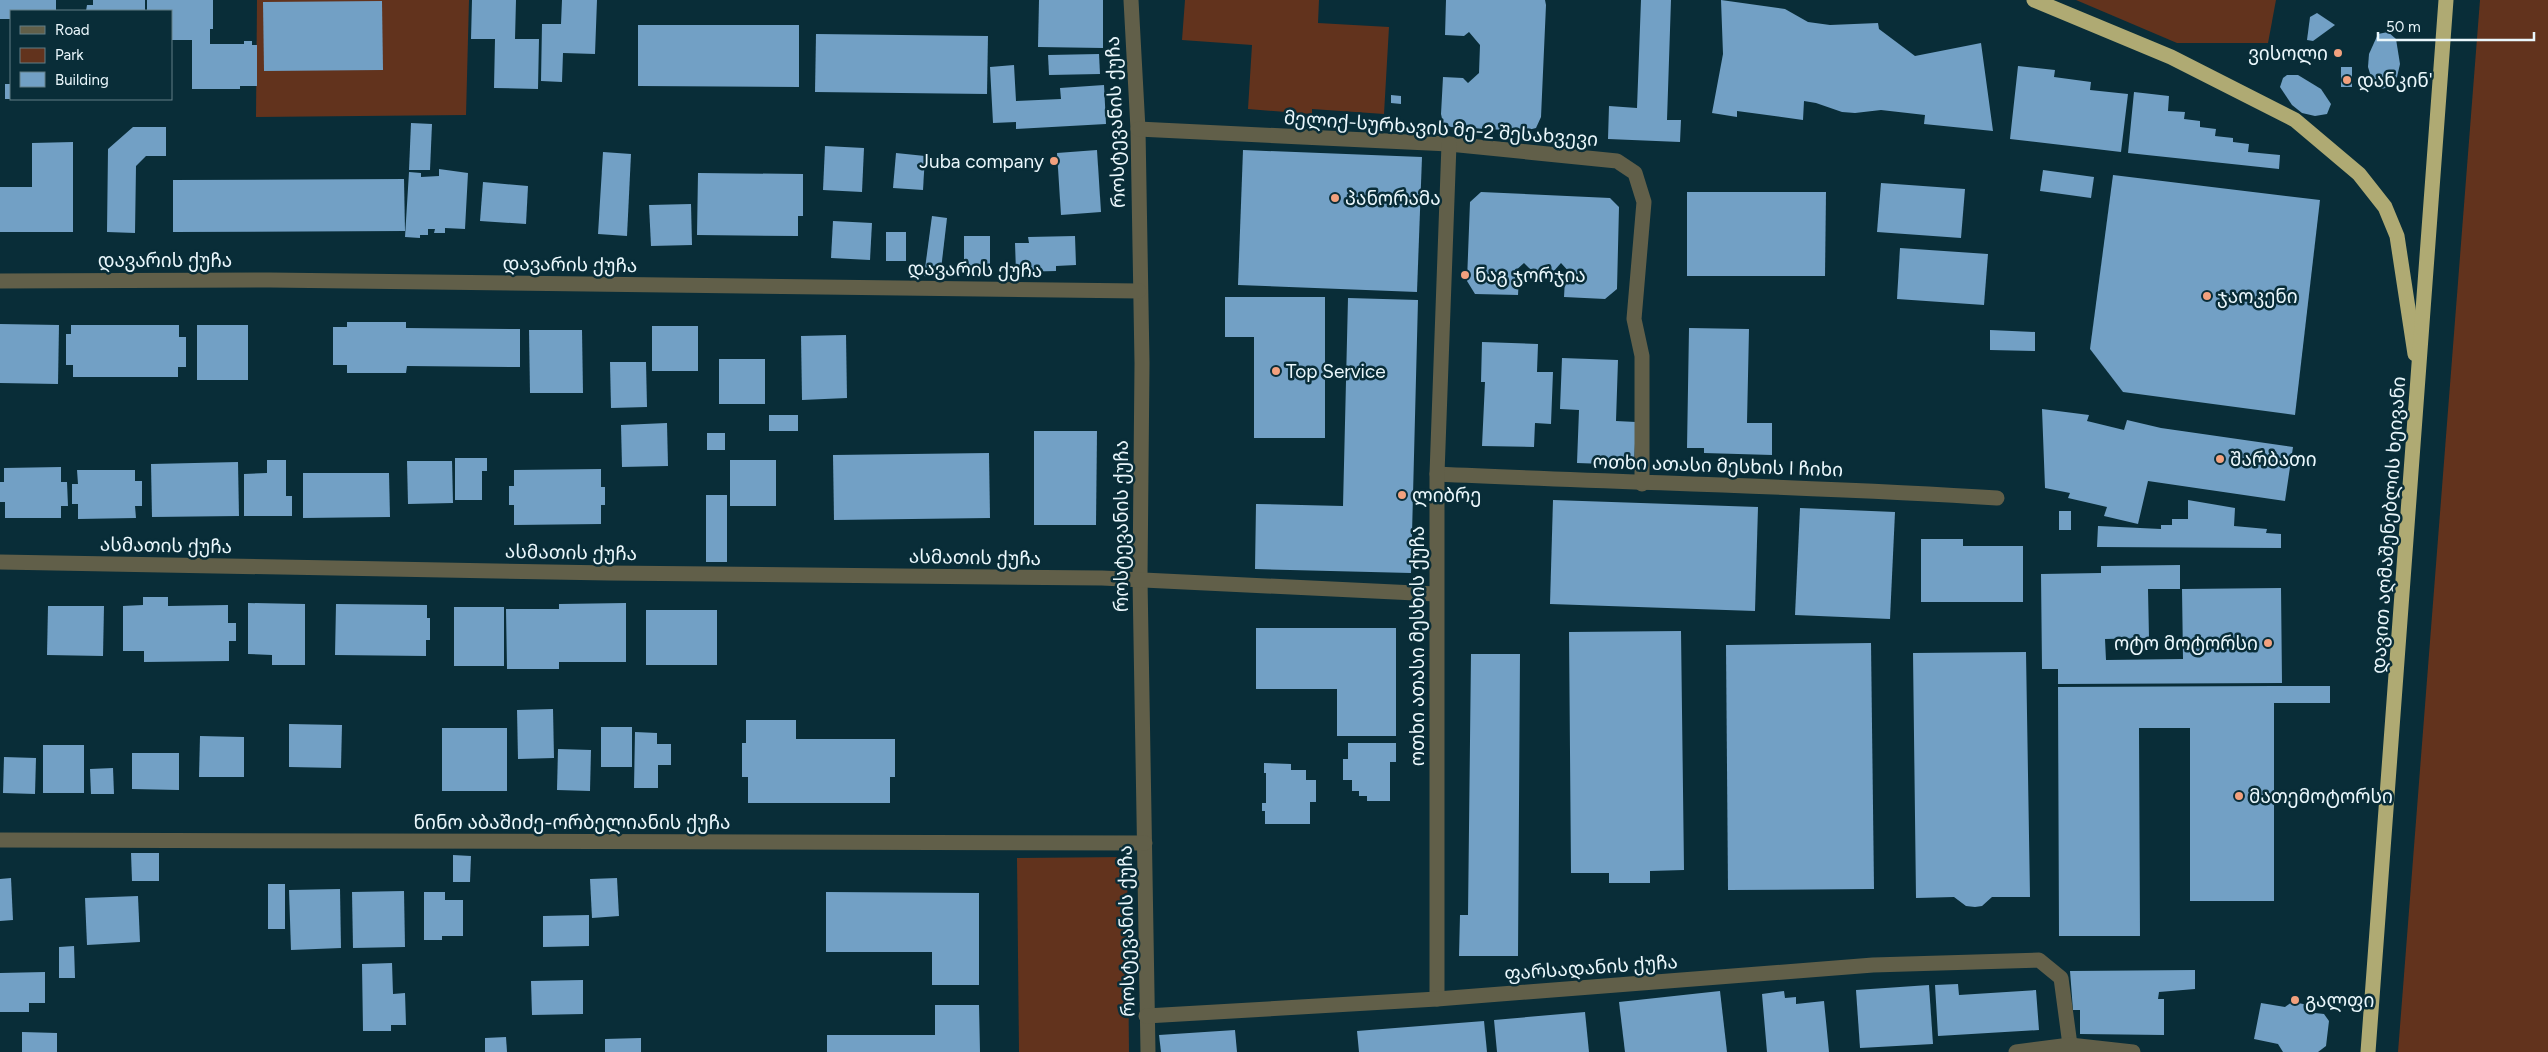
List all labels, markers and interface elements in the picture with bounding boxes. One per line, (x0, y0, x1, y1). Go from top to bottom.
legend (10, 10, 172, 100)
scale bar (2378, 10, 2534, 42)
text: 50 m (2386, 18, 2421, 36)
text: Road (55, 21, 90, 39)
street label: როსტევანის ქუჩა (1101, 36, 1130, 208)
place label: ვისოლი (2248, 42, 2328, 66)
text: Park (55, 46, 84, 64)
marker: ვისოლი (2332, 47, 2344, 59)
place label: დანკინ' (2357, 69, 2433, 93)
text: Building (55, 71, 109, 89)
marker: დანკინ' (2341, 74, 2353, 86)
street label: მელიქ-სურხავის მე-2 შესახვევი (1283, 106, 1599, 152)
place label: Juba company (919, 150, 1044, 173)
marker: Juba company (1048, 155, 1060, 167)
place label: პანორამა (1345, 187, 1441, 210)
marker: პანორამა (1329, 192, 1341, 204)
street label: დავარის ქუჩა (98, 249, 232, 273)
street label: დავარის ქუჩა (502, 252, 637, 278)
street label: დავარის ქუჩა (907, 257, 1042, 283)
place label: ნაგ ჯორჯია (1475, 264, 1586, 287)
marker: ნაგ ჯორჯია (1459, 269, 1471, 281)
place label: ჯაოკენი (2217, 285, 2298, 308)
marker: ჯაოკენი (2201, 290, 2213, 302)
place label: Top Service (1286, 360, 1386, 383)
marker: Top Service (1270, 365, 1282, 377)
street label: დავით აღმაშენებლის ხეივანი (2367, 376, 2411, 675)
street label: როსტევანის ქუჩა (1110, 440, 1133, 612)
place label: შარბათი (2230, 448, 2317, 471)
street label: ოთხი ათასი მესხის I ჩიხი (1592, 450, 1844, 481)
marker: შარბათი (2214, 453, 2226, 465)
place label: ლიბრე (1412, 484, 1481, 508)
marker: ლიბრე (1396, 489, 1408, 501)
street label: ოთხი ათასი მესხის ქუჩა (1406, 526, 1429, 766)
street label: ასმათის ქუჩა (100, 533, 232, 558)
street label: ასმათის ქუჩა (505, 540, 637, 565)
street label: ასმათის ქუჩა (909, 545, 1041, 570)
place label: ოტო მოტორსი (2114, 632, 2258, 655)
marker: ოტო მოტორსი (2262, 637, 2274, 649)
place label: მათემოტორსი (2249, 785, 2393, 808)
marker: მათემოტორსი (2233, 790, 2245, 802)
street label: ნინო აბაშიძე-ორბელიანის ქუჩა (414, 811, 730, 835)
street label: როსტევანის ქუჩა (1114, 845, 1139, 1017)
street label: ფარსადანის ქუჩა (1504, 950, 1679, 986)
place label: გალფი (2305, 989, 2374, 1013)
marker: გალფი (2289, 994, 2301, 1006)

